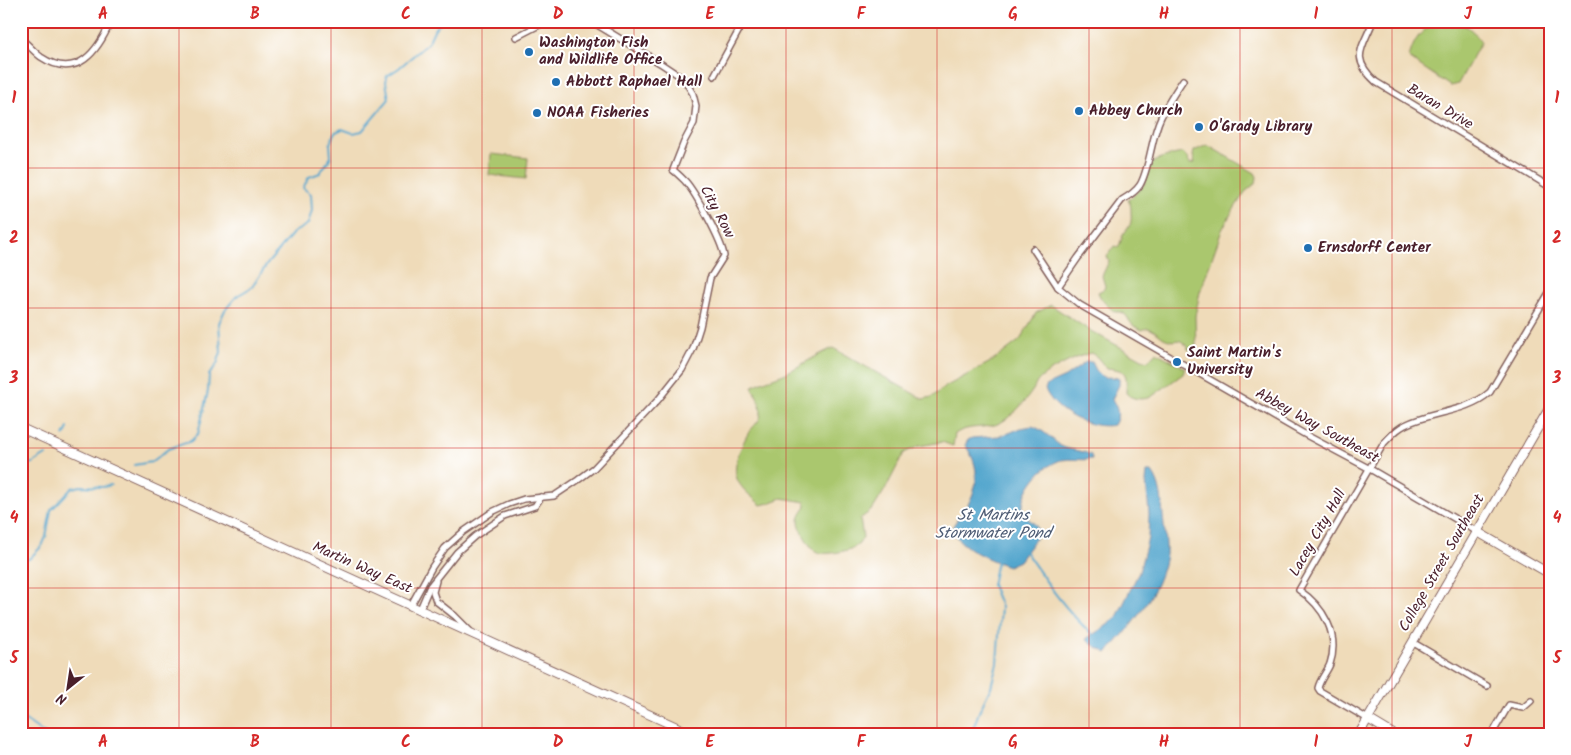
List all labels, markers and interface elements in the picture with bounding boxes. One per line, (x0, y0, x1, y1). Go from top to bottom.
text: A (98, 2, 108, 27)
text: B (250, 2, 260, 27)
text: C (401, 2, 411, 27)
text: D (553, 2, 564, 27)
text: E (706, 2, 716, 27)
text: F (857, 2, 867, 27)
text: G (1008, 2, 1018, 27)
text: H (1159, 2, 1169, 27)
text: I (1314, 2, 1319, 27)
text: J (1464, 2, 1473, 27)
place label: Washington Fish and Wildlife Office (539, 31, 663, 72)
marker: Washington Fish and Wildlife Office (523, 46, 535, 58)
place label: Abbott Raphael Hall (566, 70, 702, 94)
marker: Abbott Raphael Hall (550, 76, 562, 88)
street label: Baran Drive (1402, 78, 1478, 136)
text: 1 (12, 86, 17, 111)
text: 1 (1555, 86, 1560, 111)
place label: Abbey Church (1089, 99, 1183, 123)
place label: NOAA Fisheries (547, 101, 649, 125)
marker: Abbey Church (1073, 105, 1085, 117)
marker: NOAA Fisheries (531, 107, 543, 119)
place label: O'Grady Library (1209, 115, 1312, 139)
marker: O'Grady Library (1193, 121, 1205, 133)
street label: City Row (693, 181, 741, 244)
text: 2 (9, 226, 19, 251)
text: 2 (1552, 226, 1562, 251)
place label: Ernsdorff Center (1318, 236, 1431, 260)
marker: Ernsdorff Center (1302, 242, 1314, 254)
place label: Saint Martin's University (1187, 341, 1281, 382)
marker: Saint Martin's University (1171, 356, 1183, 368)
text: 3 (9, 366, 19, 391)
text: 3 (1552, 366, 1562, 391)
street label: Abbey Way Southeast (1251, 382, 1383, 470)
street label: Lacey City Hall (1283, 484, 1353, 581)
street label: College Street Southeast (1393, 489, 1491, 636)
water label: St Martins Stormwater Pond (935, 503, 1055, 546)
text: 4 (10, 506, 19, 531)
text: 4 (1553, 506, 1562, 531)
street label: Martin Way East (308, 535, 416, 601)
text: 5 (9, 646, 20, 671)
text: 5 (1552, 646, 1563, 671)
north arrow (42, 662, 92, 712)
text: N (53, 687, 71, 710)
text: A (98, 730, 108, 755)
text: B (250, 730, 260, 755)
text: C (401, 730, 411, 755)
text: D (553, 730, 564, 755)
text: E (706, 730, 716, 755)
text: F (857, 730, 867, 755)
text: G (1008, 730, 1018, 755)
text: H (1159, 730, 1169, 755)
text: I (1314, 730, 1319, 755)
text: J (1464, 730, 1473, 755)

